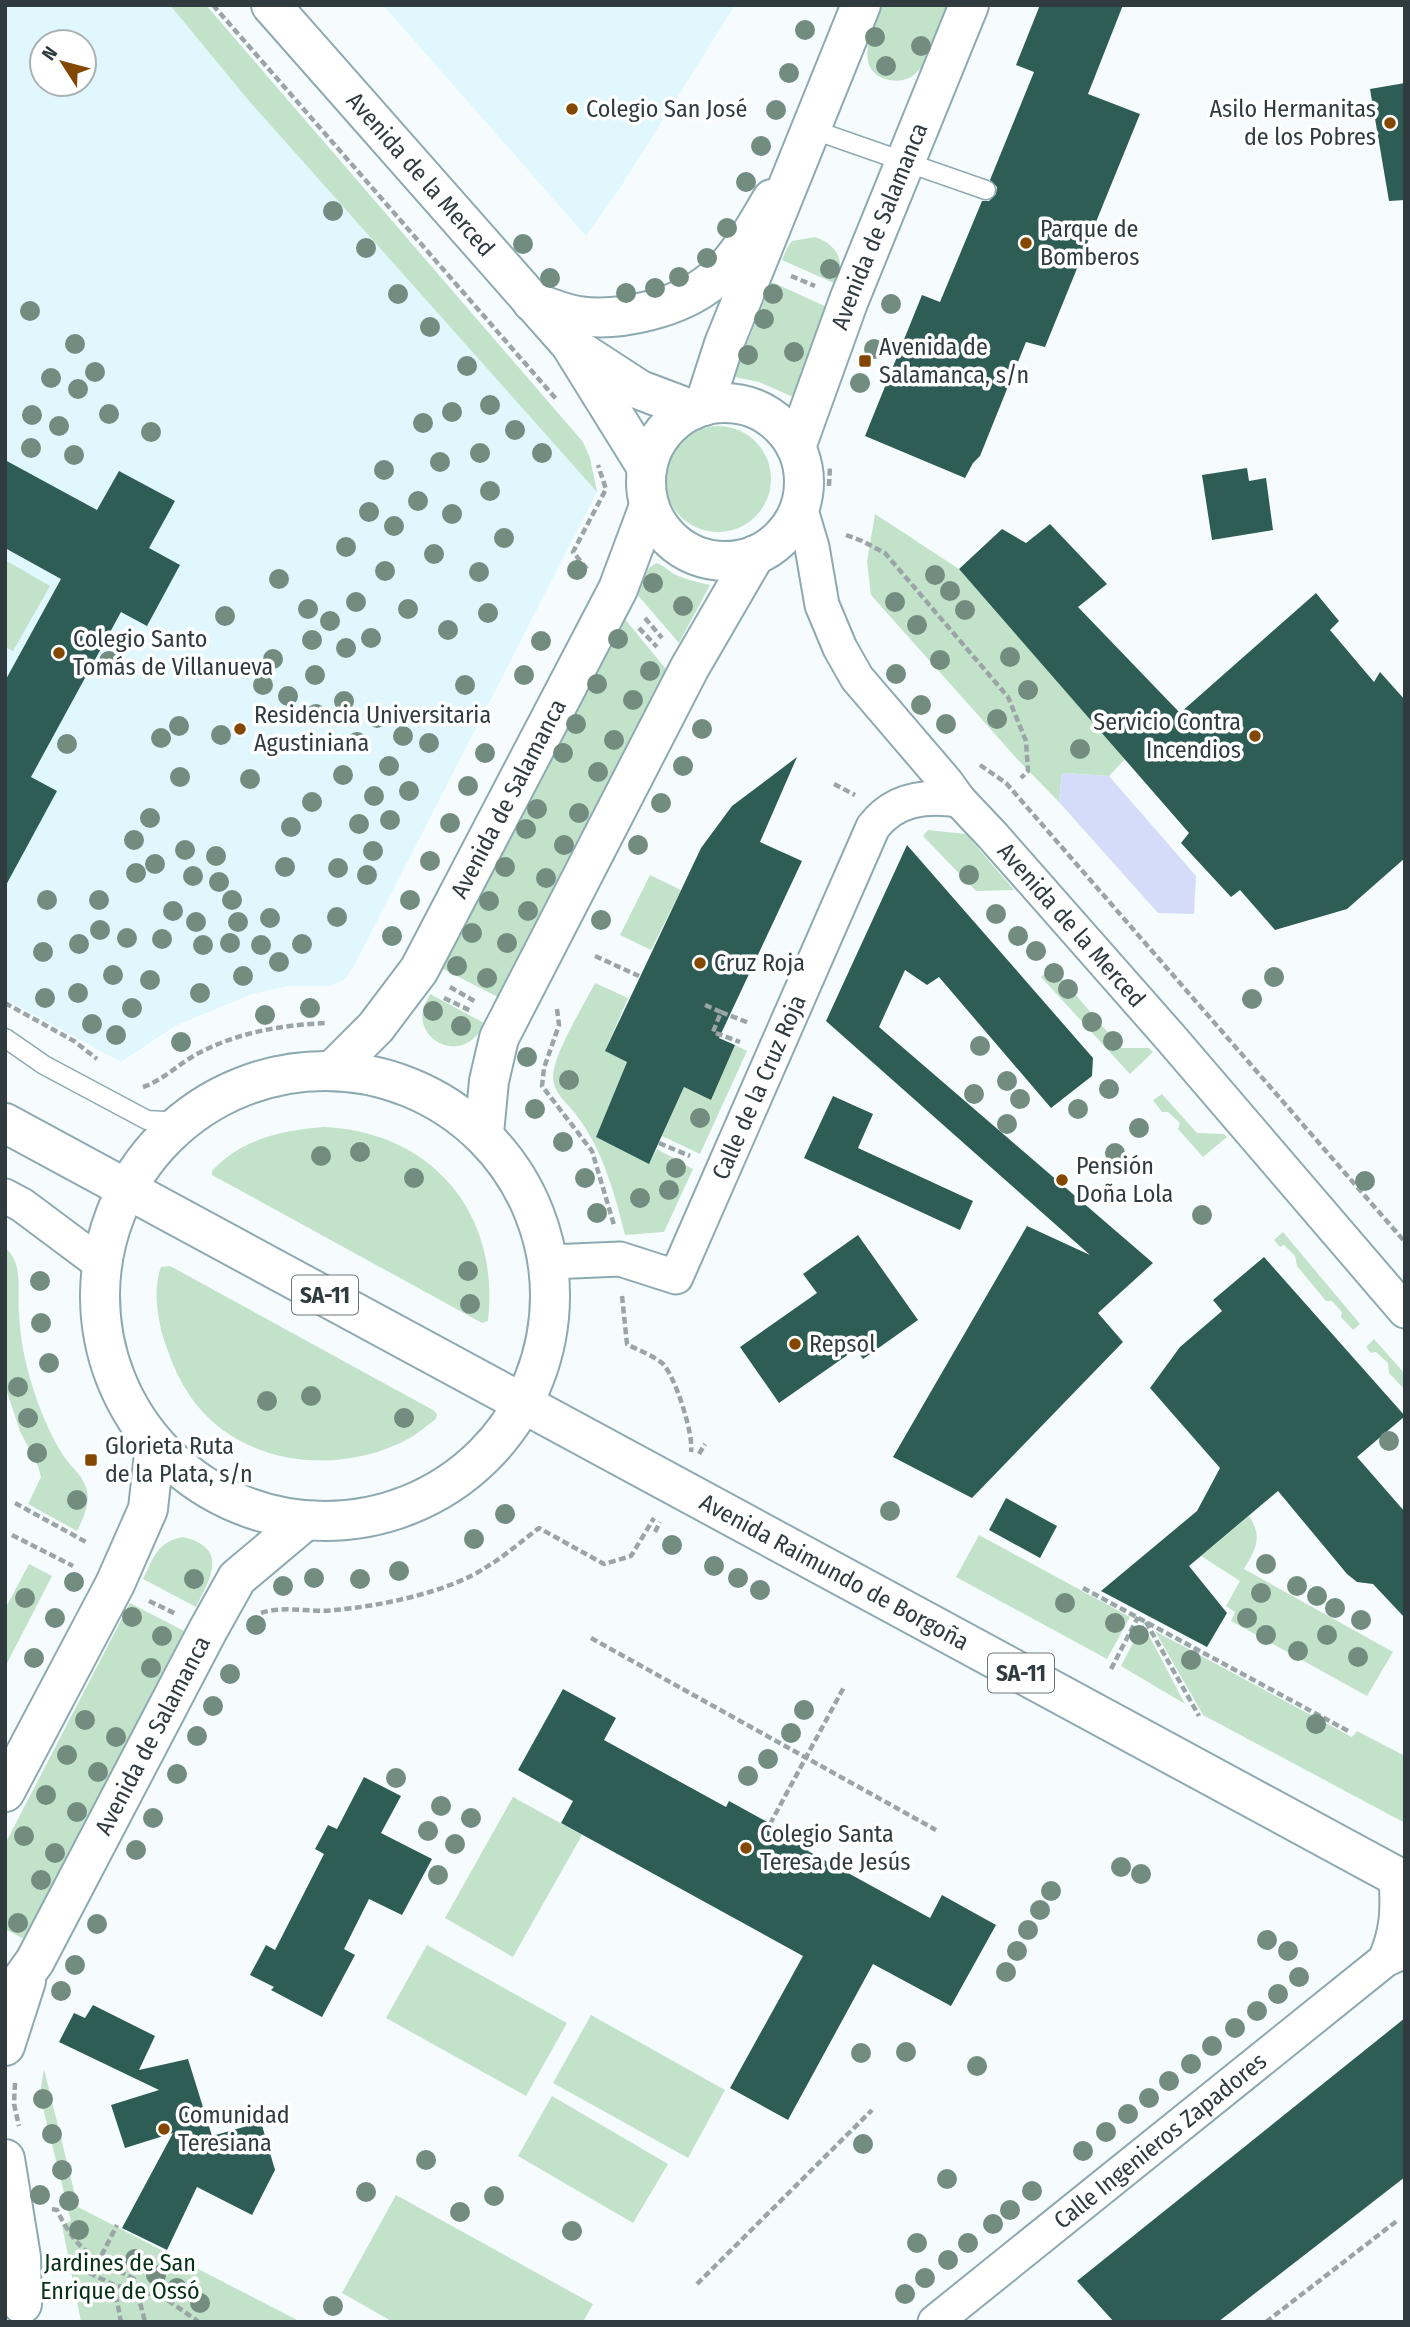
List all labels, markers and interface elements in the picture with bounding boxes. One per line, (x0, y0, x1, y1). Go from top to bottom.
north arrow (28, 28, 98, 98)
text: N (37, 42, 62, 65)
street label: Avenida de la Merced (341, 87, 500, 262)
place label: Colegio San José (586, 95, 747, 123)
place label: Asilo Hermanitas de los Pobres (1209, 95, 1376, 151)
marker: Colegio San José (564, 101, 580, 117)
marker: Asilo Hermanitas de los Pobres (1382, 115, 1398, 131)
street label: Avenida de Salamanca (825, 119, 934, 333)
place label: Parque de Bomberos (1040, 215, 1139, 271)
marker: Parque de Bomberos (1018, 235, 1034, 251)
place label: Avenida de Salamanca, s/n (879, 333, 1029, 389)
marker: Avenida de Salamanca, s/n (857, 353, 873, 369)
place label: Colegio Santo Tomás de Villanueva (73, 625, 273, 681)
marker: Colegio Santo Tomás de Villanueva (51, 645, 67, 661)
street label: Avenida de Salamanca (445, 695, 572, 903)
place label: Residencia Universitaria Agustiniana (254, 701, 491, 757)
place label: Servicio Contra Incendios (1093, 708, 1241, 764)
marker: Residencia Universitaria Agustiniana (232, 721, 248, 737)
marker: Servicio Contra Incendios (1247, 728, 1263, 744)
street label: Avenida de la Merced (992, 837, 1151, 1013)
place label: Cruz Roja (714, 949, 805, 977)
marker: Cruz Roja (692, 955, 708, 971)
street label: Calle de la Cruz Roja (706, 991, 812, 1184)
place label: Pensión Doña Lola (1076, 1152, 1173, 1208)
marker: Pensión Doña Lola (1054, 1172, 1070, 1188)
road number: SA-11 (292, 1276, 358, 1314)
place label: Repsol (809, 1330, 876, 1358)
marker: Repsol (787, 1336, 803, 1352)
place label: Glorieta Ruta de la Plata, s/n (105, 1432, 253, 1488)
marker: Glorieta Ruta de la Plata, s/n (83, 1452, 99, 1468)
street label: Avenida Raimundo de Borgoña (695, 1488, 974, 1656)
street label: Avenida de Salamanca (89, 1631, 216, 1840)
road number: SA-11 (988, 1654, 1054, 1692)
place label: Colegio Santa Teresa de Jesús (760, 1820, 911, 1876)
marker: Colegio Santa Teresa de Jesús (738, 1840, 754, 1856)
street label: Calle Ingenieros Zapadores (1048, 2047, 1272, 2235)
place label: Comunidad Teresiana (178, 2101, 290, 2157)
marker: Comunidad Teresiana (156, 2121, 172, 2137)
park label: Jardines de San Enrique de Ossó (40, 2249, 200, 2305)

